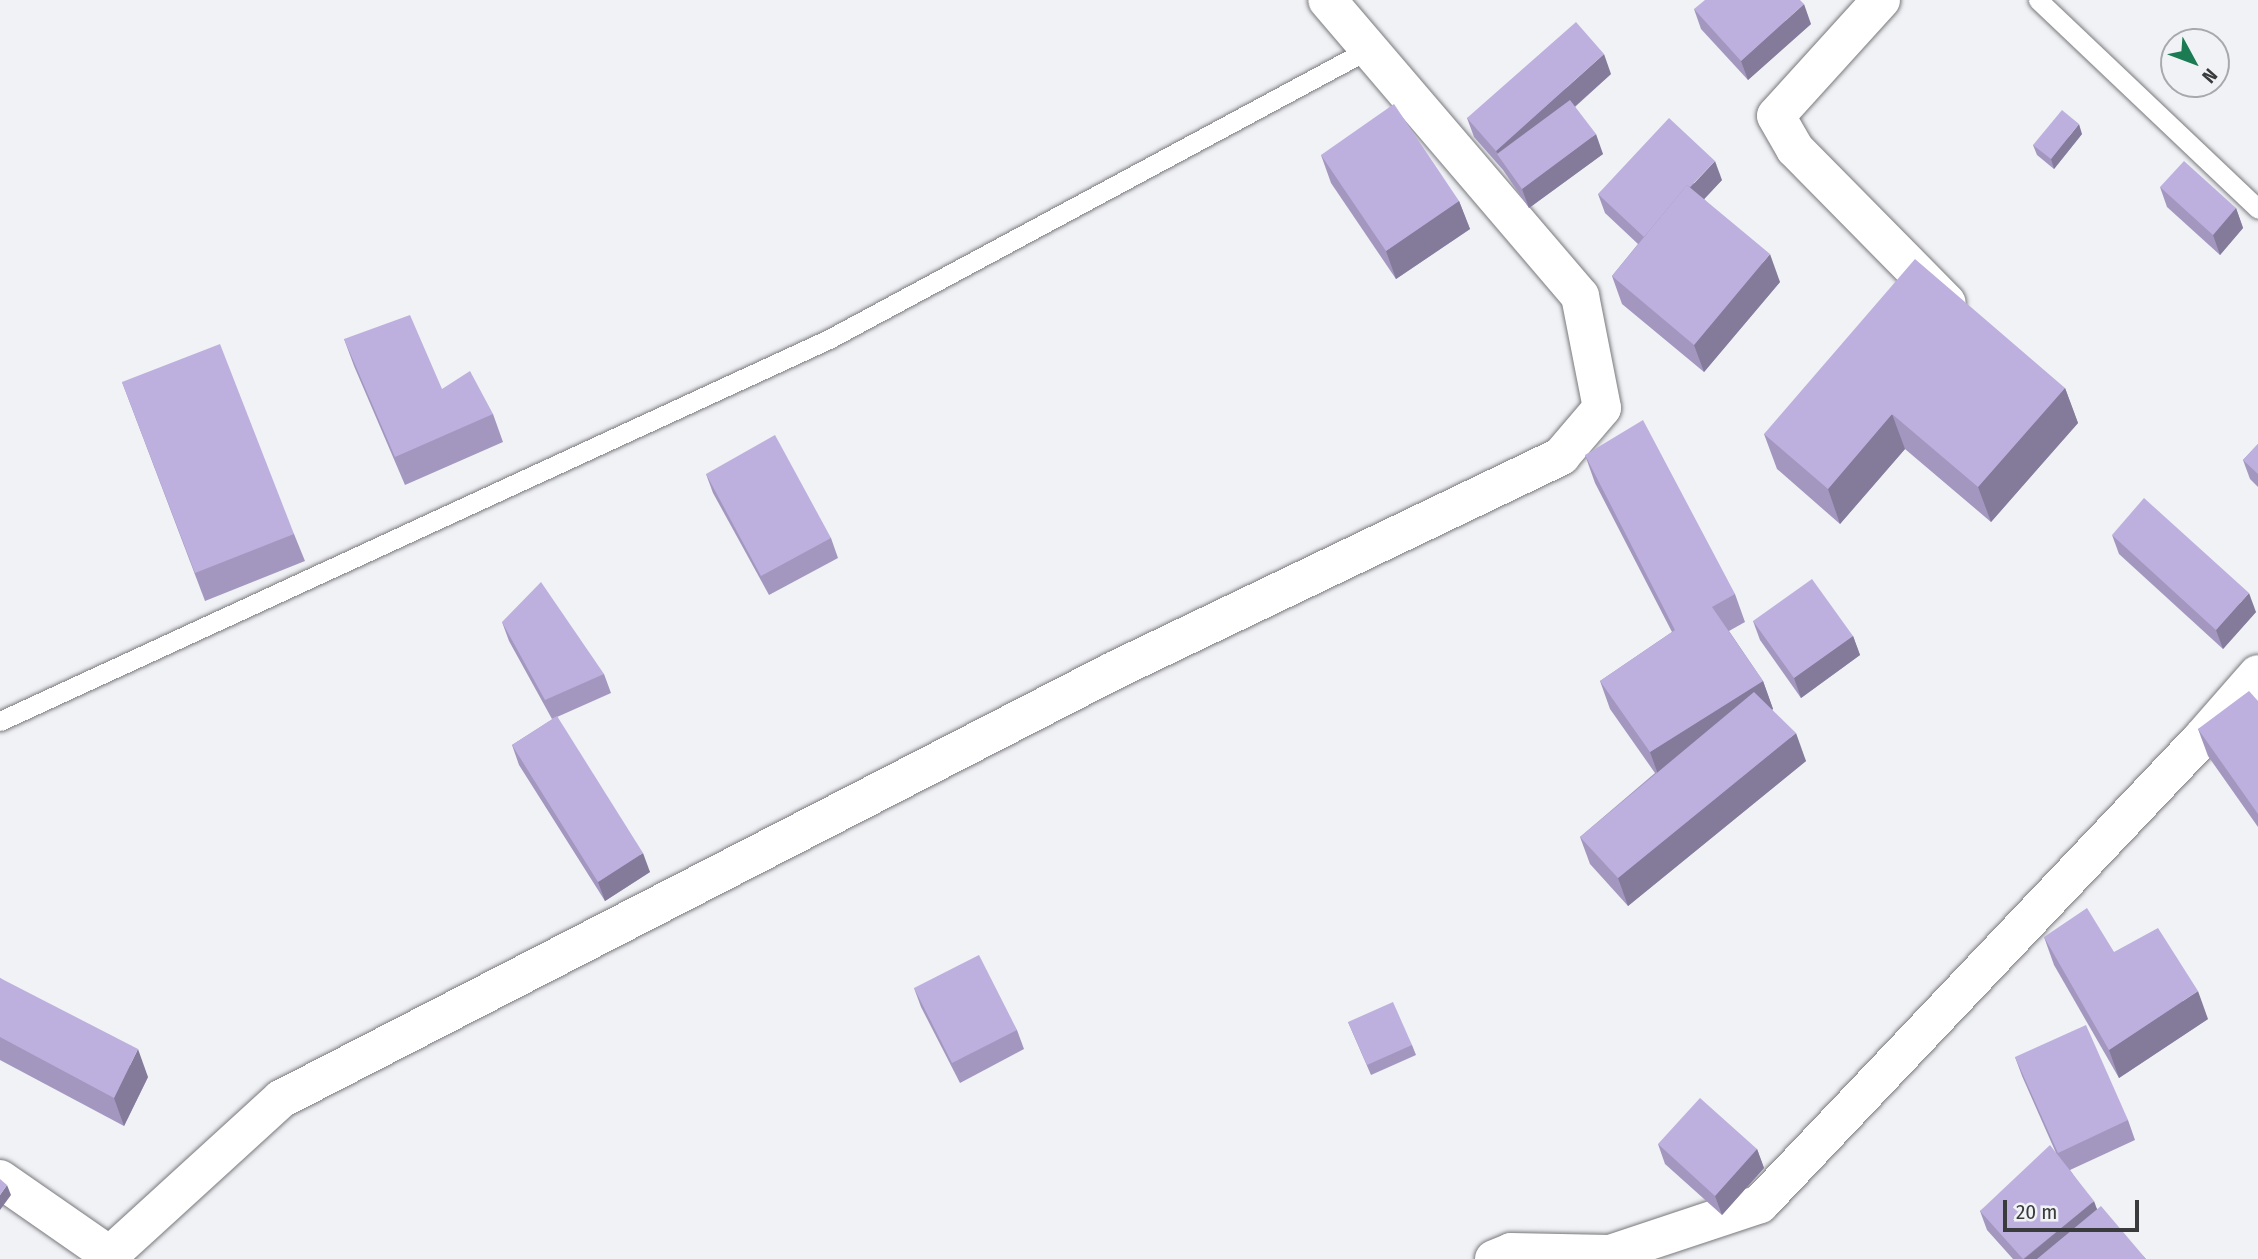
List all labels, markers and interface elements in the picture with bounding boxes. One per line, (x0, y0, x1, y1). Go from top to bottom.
north arrow (2160, 28, 2230, 98)
text: N (2197, 64, 2222, 88)
scale bar (2006, 1186, 2142, 1230)
text: 20 m (2016, 1199, 2057, 1225)

